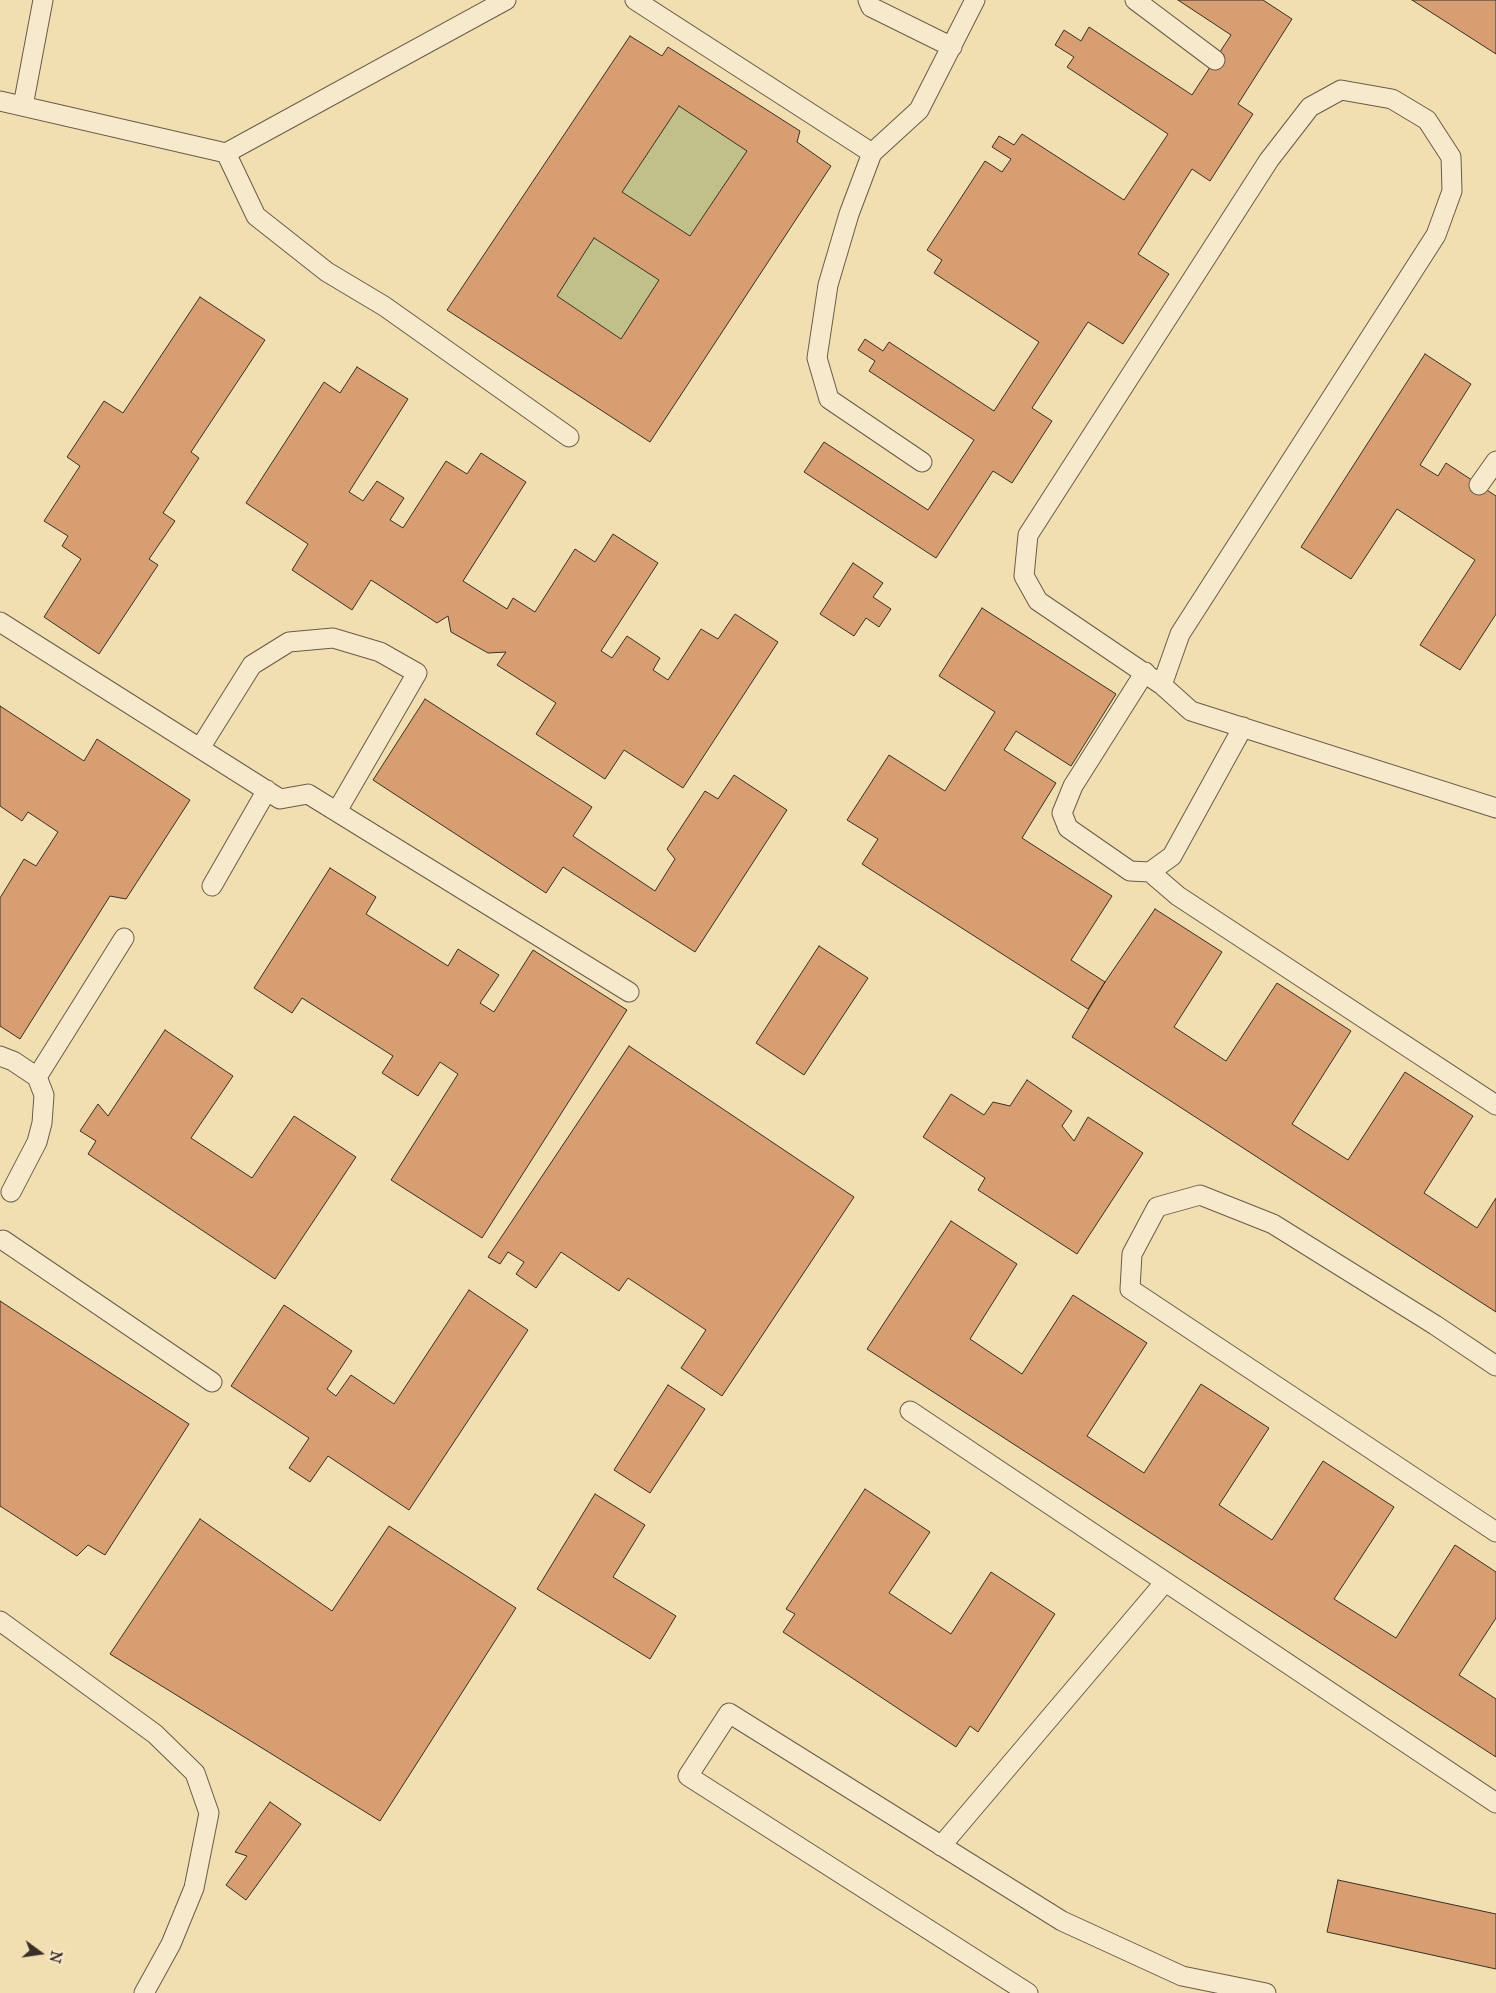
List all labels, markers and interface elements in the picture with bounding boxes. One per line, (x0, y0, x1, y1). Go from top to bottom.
north arrow (15, 1928, 65, 1978)
text: N (45, 1949, 65, 1965)

